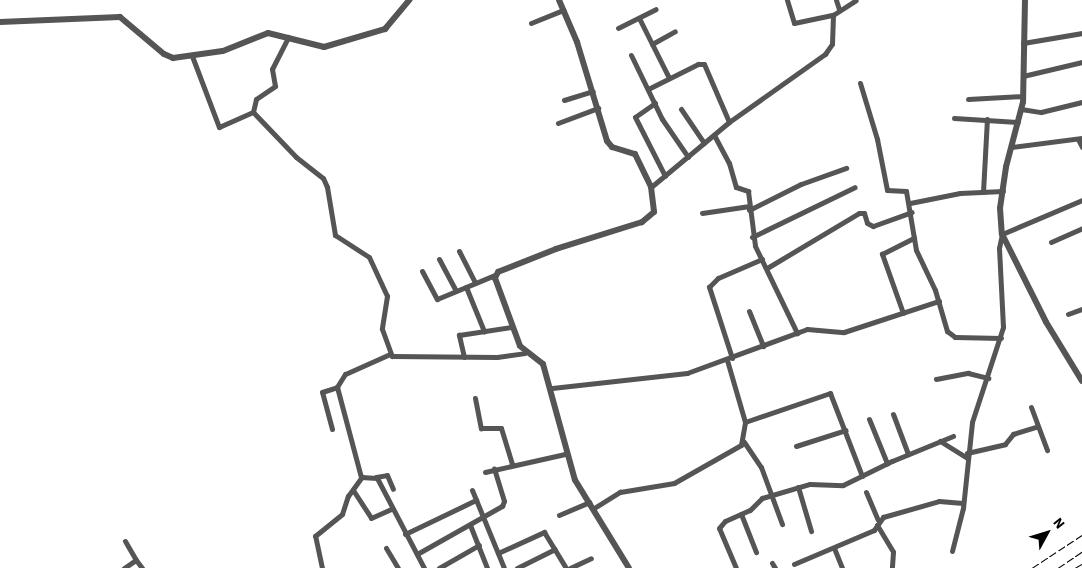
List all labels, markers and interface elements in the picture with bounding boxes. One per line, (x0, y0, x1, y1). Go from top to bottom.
north arrow (1022, 508, 1072, 558)
text: N (1048, 514, 1069, 533)

